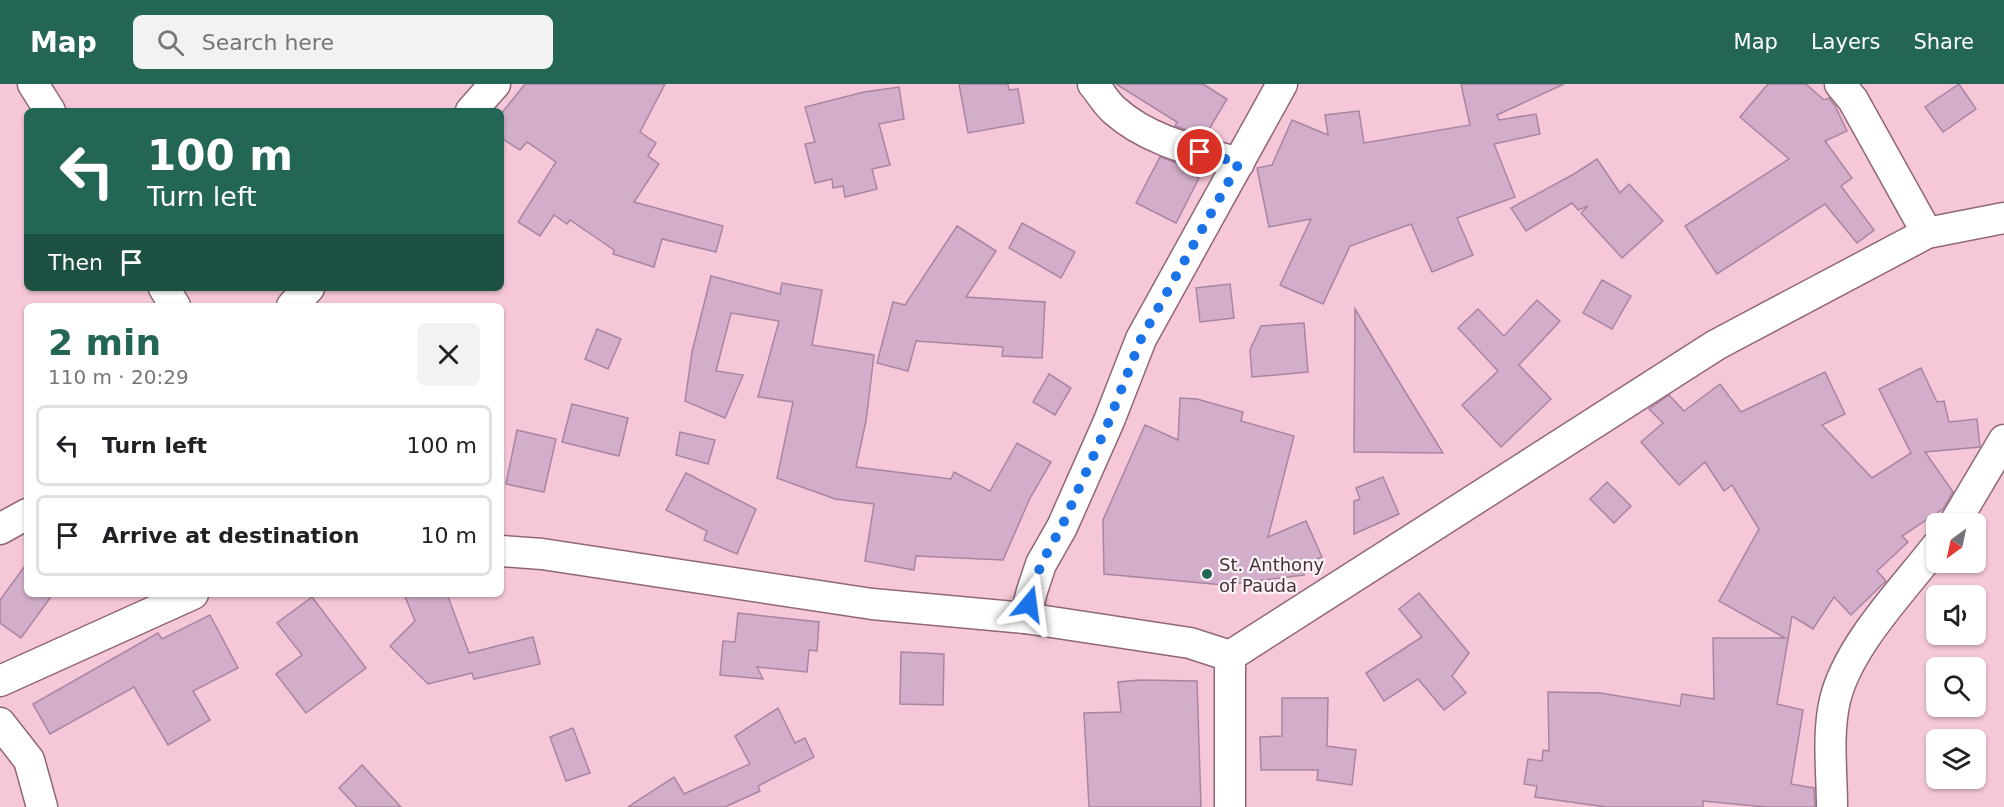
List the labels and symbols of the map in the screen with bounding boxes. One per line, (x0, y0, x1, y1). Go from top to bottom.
pin (1174, 126, 1225, 177)
north arrow (1926, 513, 1986, 573)
place label: St. Anthony of Pauda (1219, 554, 1325, 596)
marker: St. Anthony of Pauda (1200, 567, 1214, 581)
position arrow (997, 572, 1061, 636)

